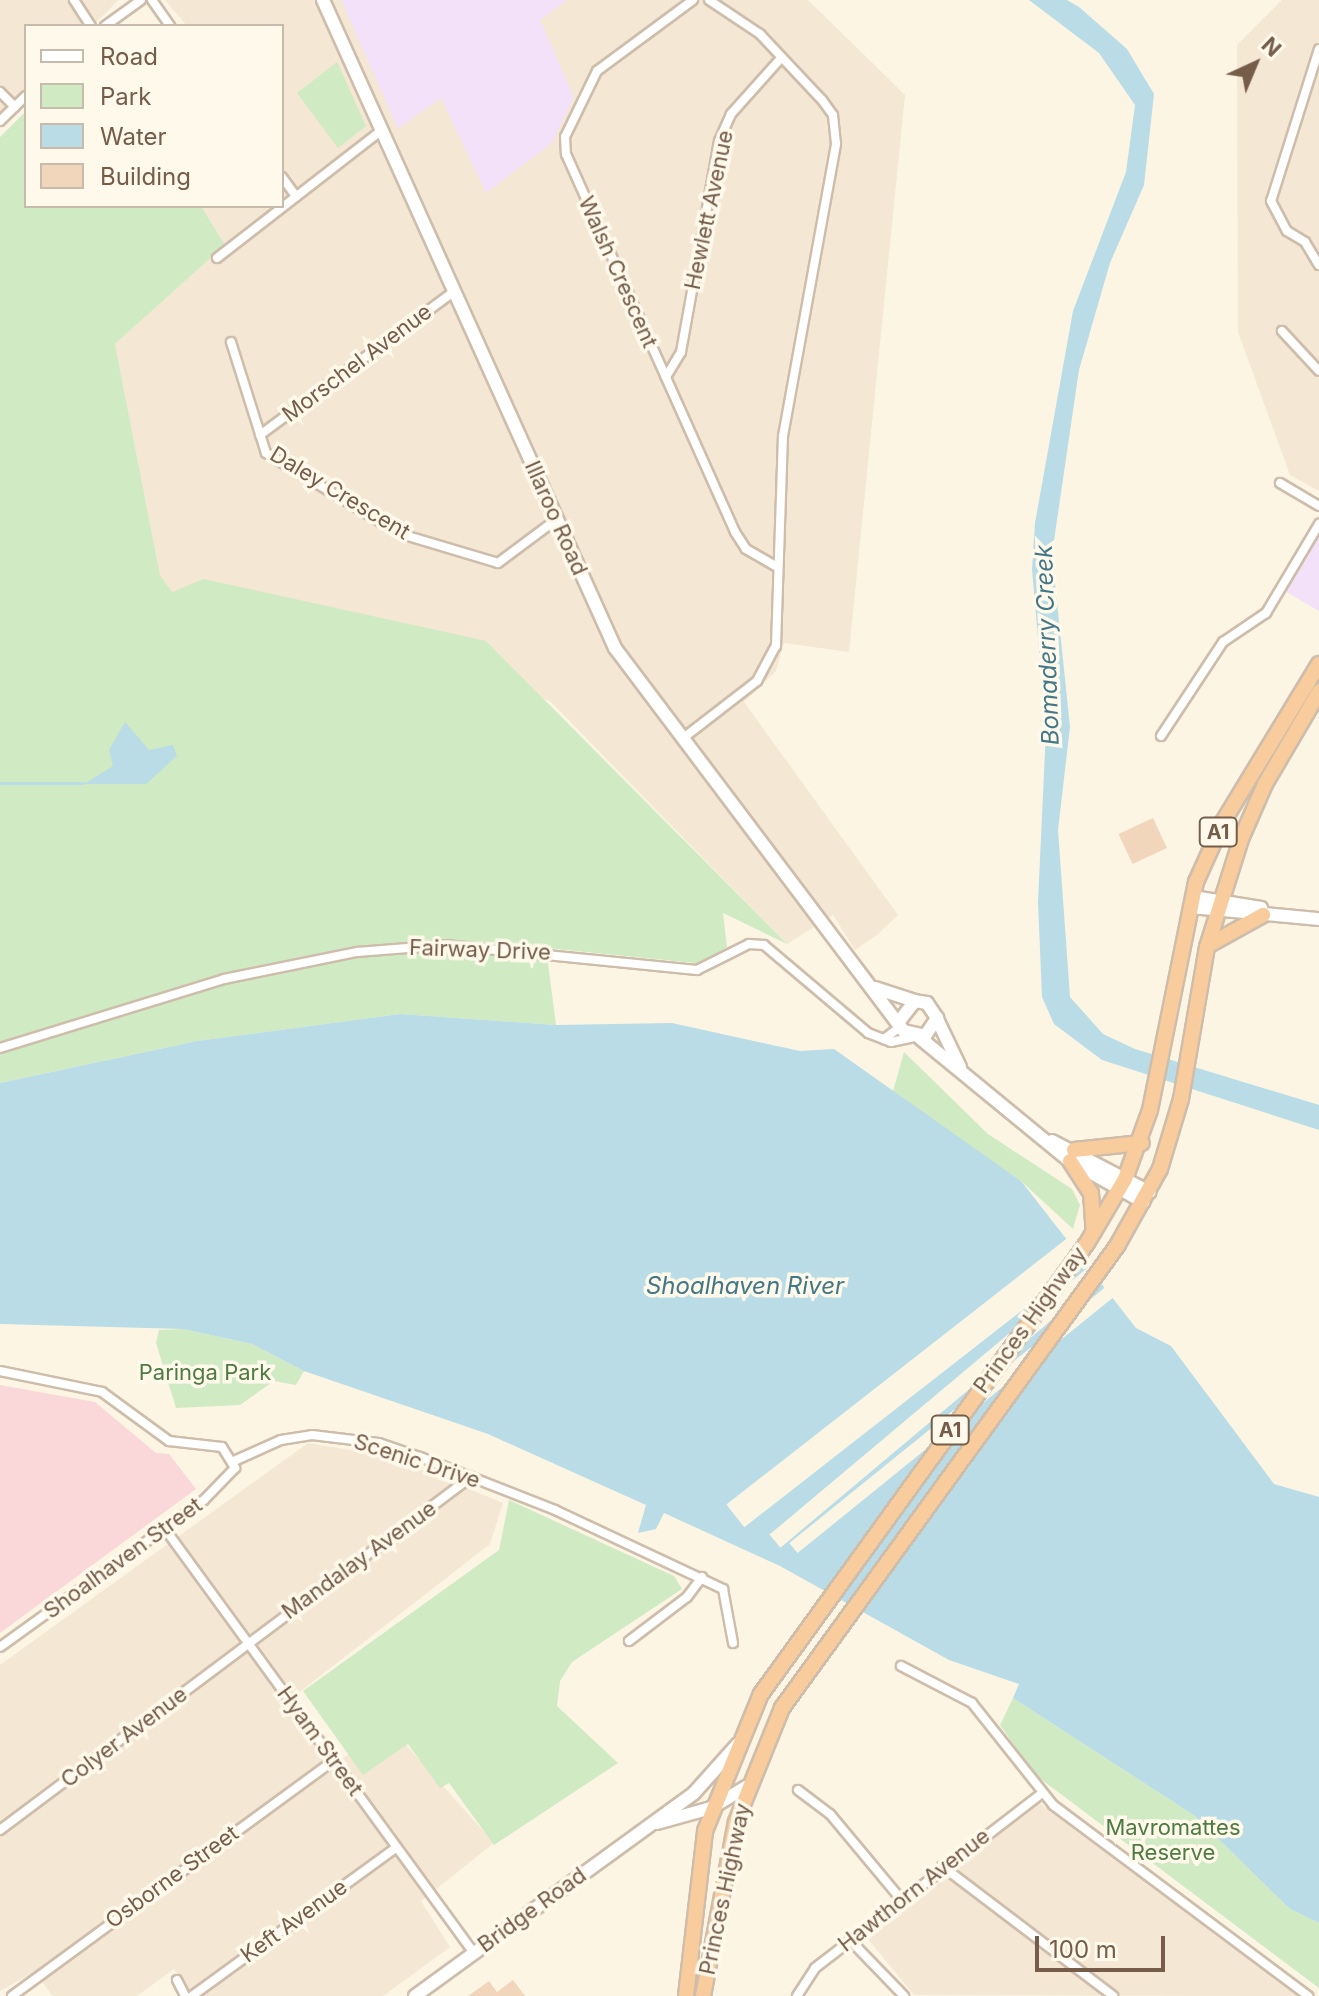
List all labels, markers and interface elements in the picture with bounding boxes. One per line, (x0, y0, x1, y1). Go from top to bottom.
legend (24, 24, 284, 208)
north arrow (1215, 24, 1295, 104)
text: N (1257, 32, 1287, 62)
text: Road (100, 42, 158, 71)
text: Park (100, 82, 151, 111)
text: Water (100, 122, 167, 151)
street label: Hewlett Avenue (679, 128, 739, 292)
text: Building (100, 162, 191, 191)
street label: Walsh Crescent (573, 192, 663, 352)
street label: Morschel Avenue (277, 298, 437, 428)
street label: Daley Crescent (265, 441, 415, 545)
street label: Illaroo Road (519, 457, 593, 579)
water label: Bomaderry Creek (1029, 544, 1065, 746)
road number: A1 (1198, 816, 1238, 848)
street label: Fairway Drive (409, 934, 551, 966)
street label: Princes Highway (968, 1242, 1092, 1398)
water label: Shoalhaven River (646, 1272, 844, 1300)
park label: Paringa Park (139, 1360, 271, 1386)
road number: A1 (930, 1414, 970, 1446)
street label: Scenic Drive (351, 1428, 483, 1494)
street label: Shoalhaven Street (39, 1492, 207, 1624)
street label: Mandalay Avenue (277, 1495, 441, 1625)
street label: Colyer Avenue (56, 1681, 192, 1793)
street label: Hyam Street (272, 1681, 368, 1801)
street label: Princes Highway (694, 1801, 756, 1977)
park label: Mavromattes Reserve (1105, 1814, 1241, 1866)
street label: Osborne Street (100, 1820, 244, 1934)
street label: Hawthorn Avenue (833, 1823, 995, 1957)
street label: Bridge Road (473, 1862, 591, 1958)
street label: Keft Avenue (236, 1874, 352, 1968)
scale bar (1039, 1920, 1169, 1970)
text: 100 m (1049, 1935, 1117, 1964)

